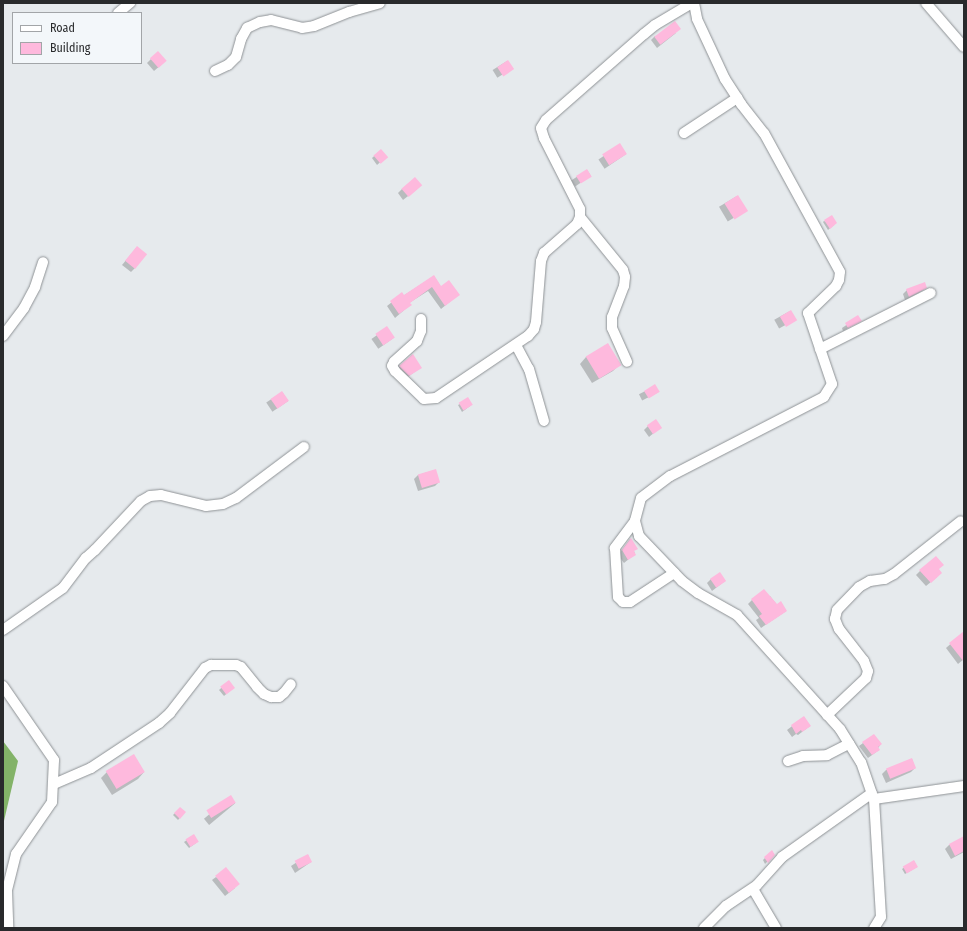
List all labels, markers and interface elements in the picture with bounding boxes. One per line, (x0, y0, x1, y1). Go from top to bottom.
legend (12, 12, 142, 64)
text: Road (50, 21, 75, 35)
text: Building (50, 41, 90, 55)

